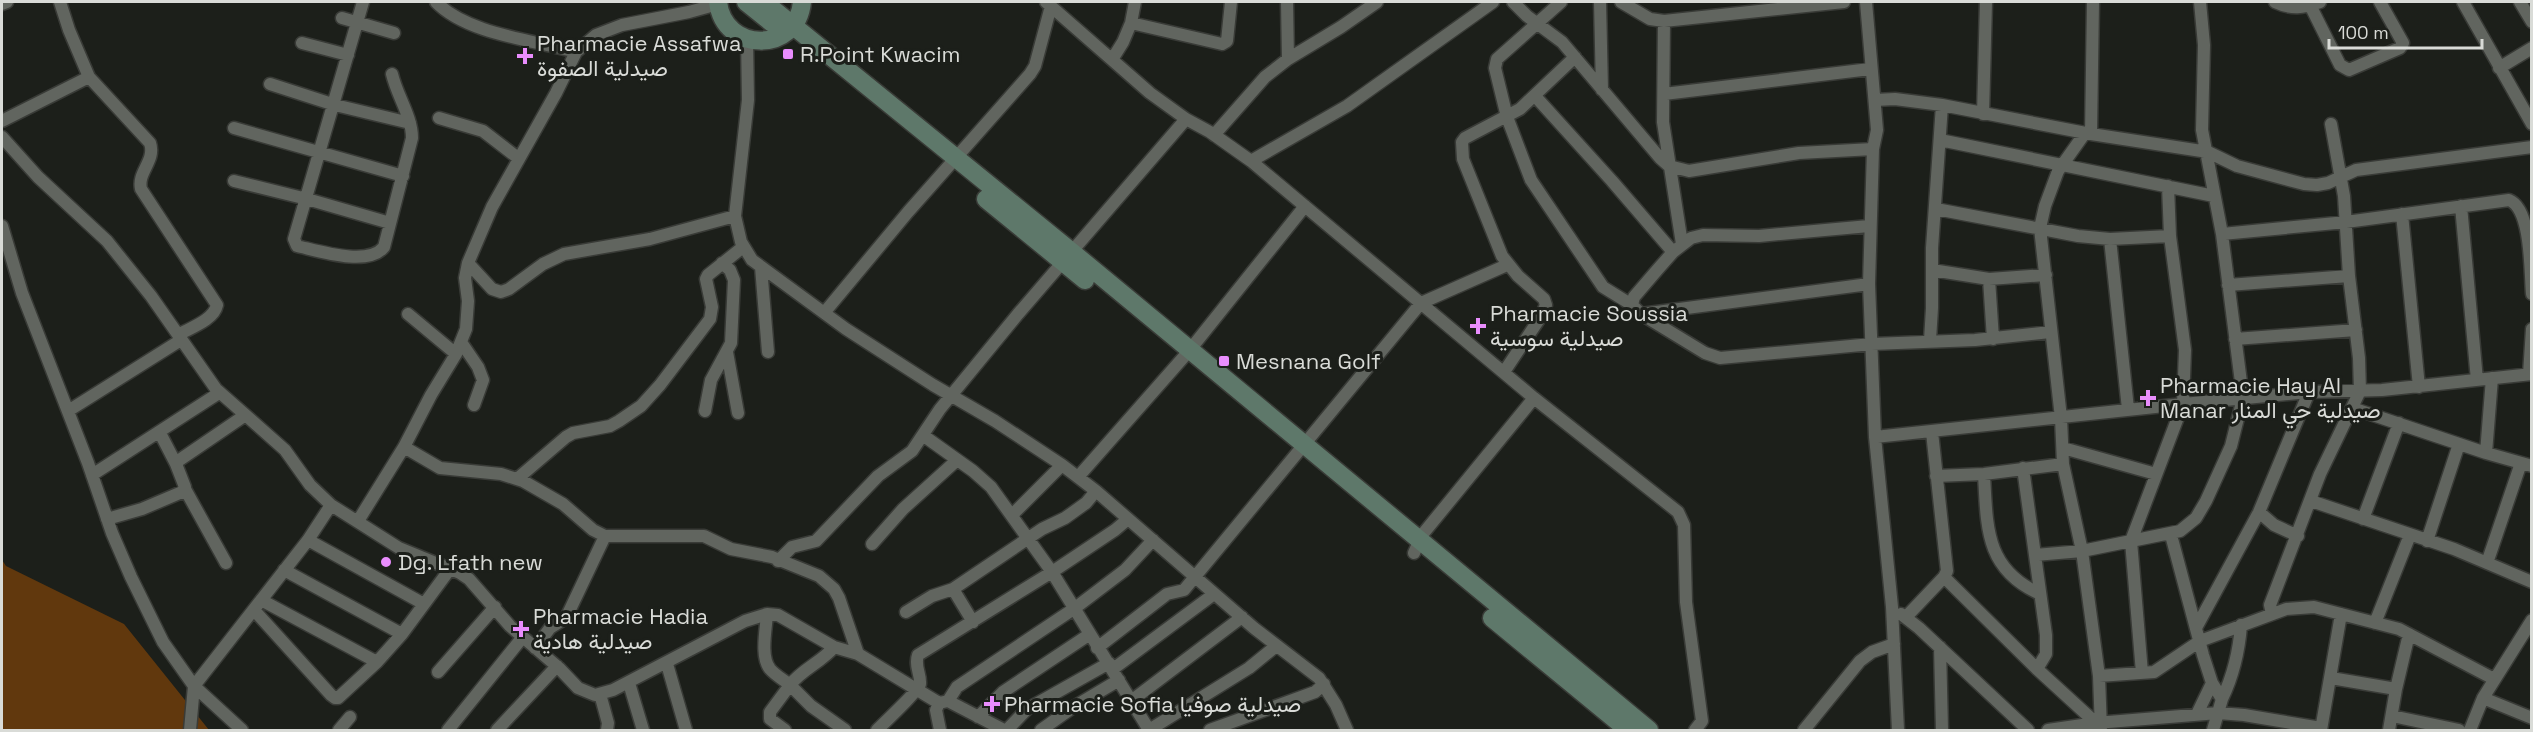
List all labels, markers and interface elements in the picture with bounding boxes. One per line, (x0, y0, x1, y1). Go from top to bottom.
scale bar (2329, 12, 2482, 50)
text: 100 m (2338, 21, 2389, 44)
place label: Pharmacie Assafwa صيدلية الصفوة (537, 29, 742, 82)
place label: R.Point Kwacim (800, 40, 960, 68)
marker: R.Point Kwacim (781, 47, 795, 61)
marker: Pharmacie Assafwa صيدلية الصفوة (518, 49, 532, 63)
place label: Pharmacie Soussia صيدلية سوسية (1490, 299, 1688, 352)
marker: Pharmacie Soussia صيدلية سوسية (1471, 319, 1485, 333)
place label: Mesnana Golf (1236, 347, 1381, 375)
marker: Mesnana Golf (1217, 354, 1231, 368)
place label: Pharmacie Hay Al Manar صيدلية حي المنار (2160, 371, 2381, 429)
marker: Pharmacie Hay Al Manar صيدلية حي المنار (2141, 391, 2155, 405)
place label: Dg. Lfath new (398, 548, 543, 576)
marker: Dg. Lfath new (379, 555, 393, 569)
place label: Pharmacie Hadia صيدلية هادية (533, 602, 708, 655)
marker: Pharmacie Hadia صيدلية هادية (514, 622, 528, 636)
place label: Pharmacie Sofia صيدلية صوفيا (1004, 690, 1301, 718)
marker: Pharmacie Sofia صيدلية صوفيا (985, 697, 999, 711)

